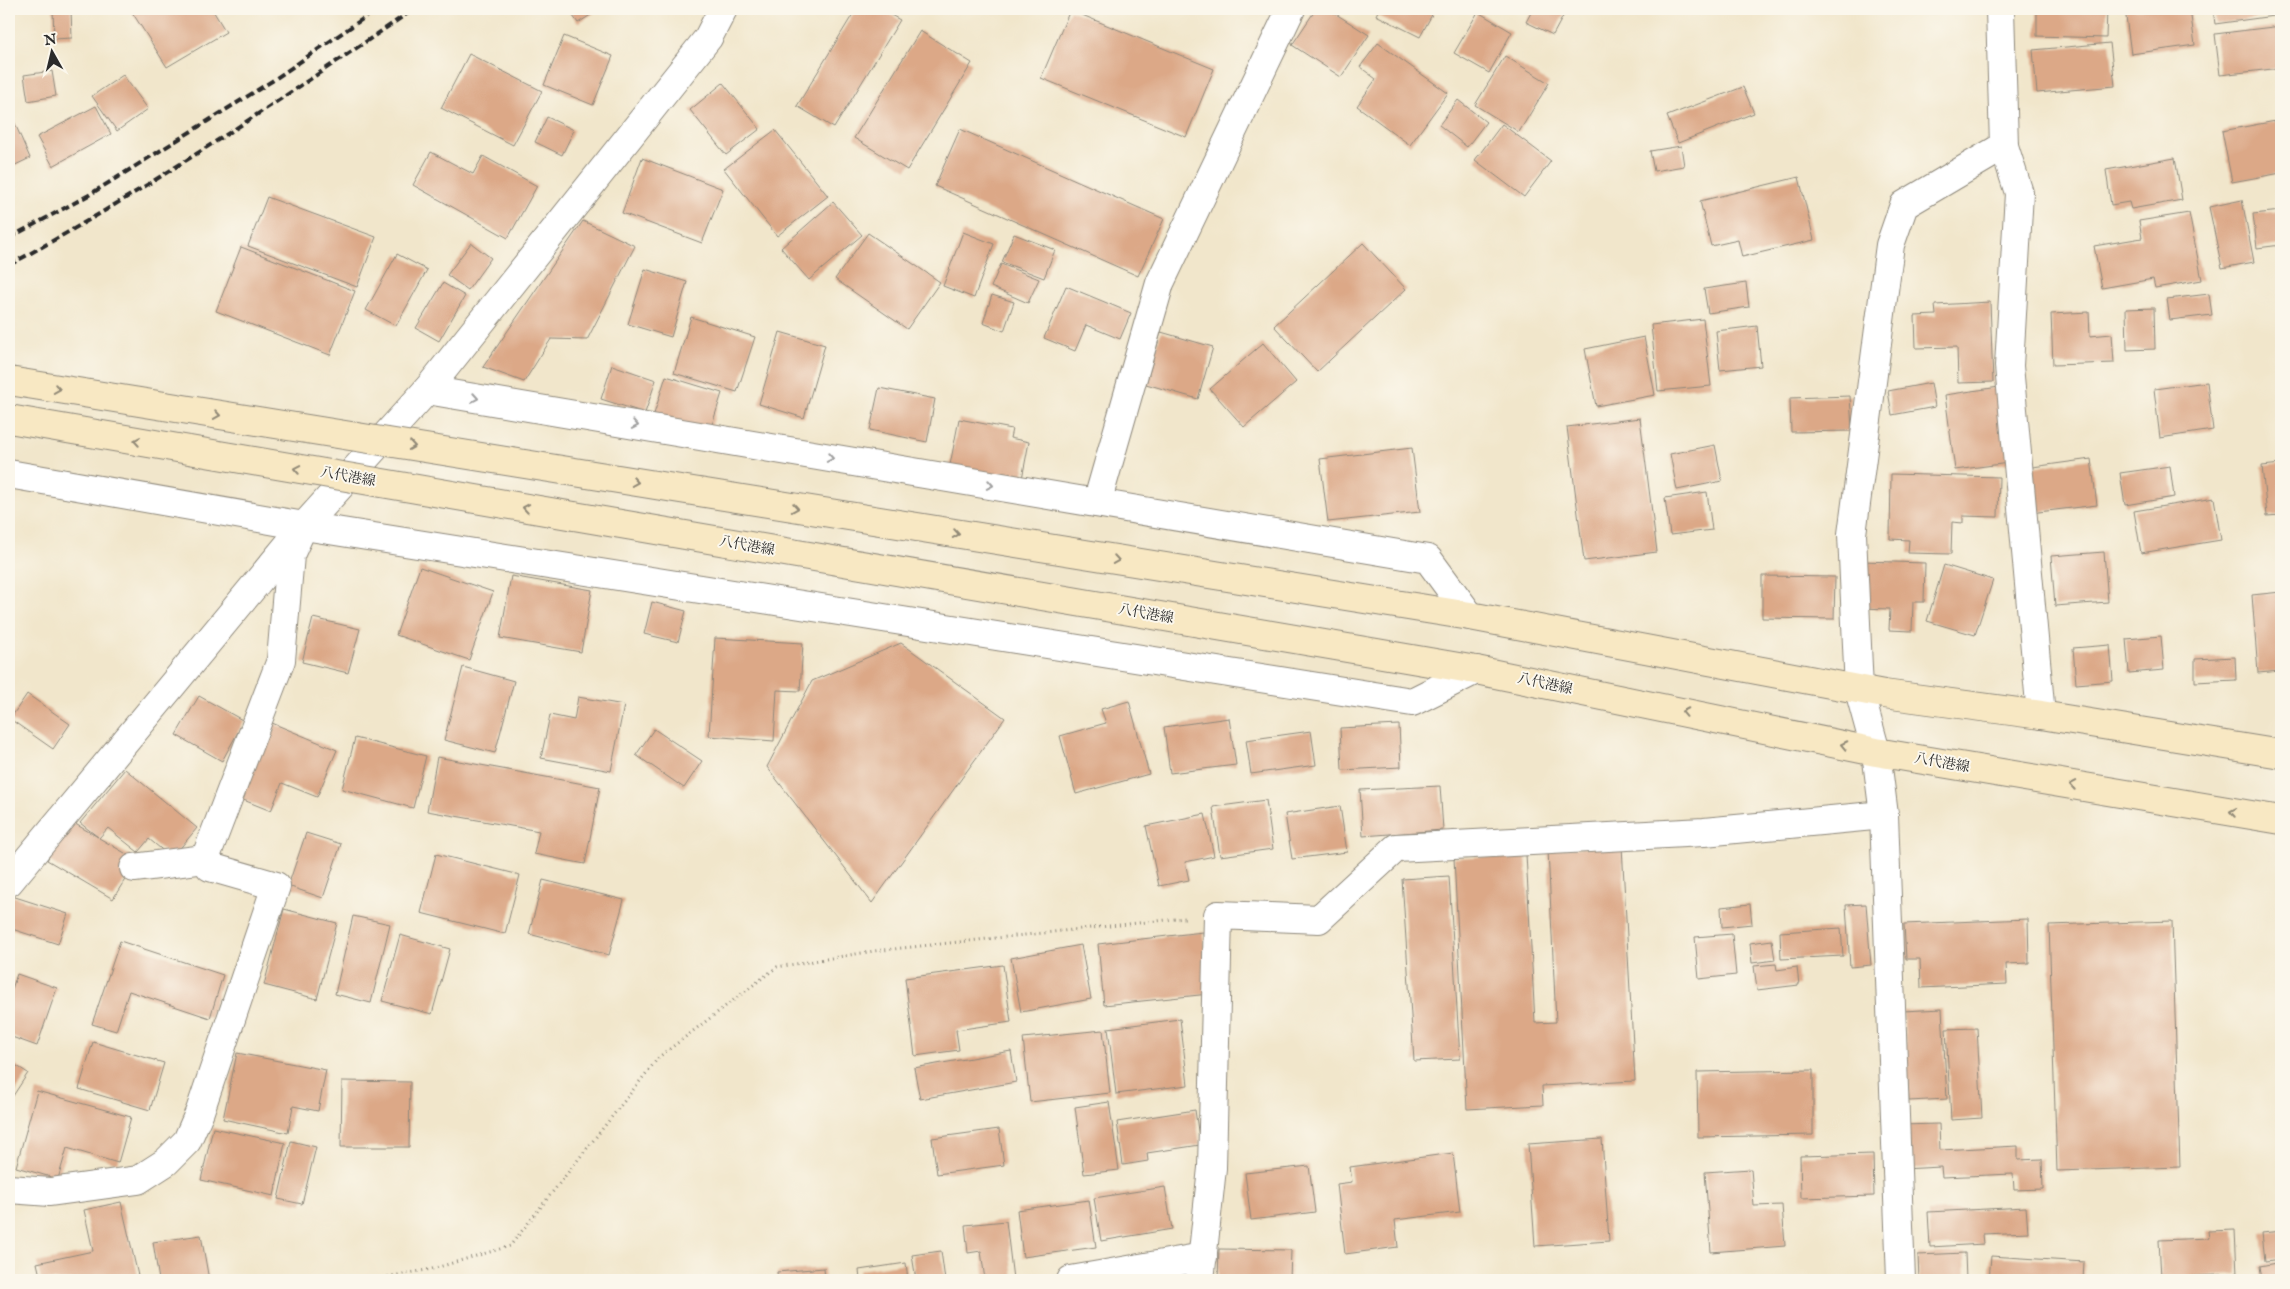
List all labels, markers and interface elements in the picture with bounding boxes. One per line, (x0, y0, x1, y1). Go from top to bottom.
north arrow (28, 28, 78, 78)
text: N (42, 30, 58, 50)
one-way arrow (53, 384, 61, 394)
one-way arrow (470, 393, 479, 403)
one-way arrow (214, 409, 222, 420)
one-way arrow (631, 420, 639, 430)
one-way arrow (132, 437, 141, 447)
one-way arrow (408, 441, 417, 451)
one-way arrow (825, 452, 834, 462)
street label: 八代港線 (319, 463, 377, 491)
one-way arrow (293, 464, 301, 474)
one-way arrow (630, 477, 639, 487)
one-way arrow (986, 479, 994, 489)
one-way arrow (792, 502, 800, 513)
one-way arrow (522, 504, 531, 514)
one-way arrow (951, 528, 960, 538)
street label: 八代港線 (718, 532, 776, 560)
one-way arrow (1112, 554, 1120, 564)
street label: 八代港線 (1117, 600, 1175, 628)
street label: 八代港線 (1516, 669, 1574, 699)
one-way arrow (1680, 708, 1689, 718)
one-way arrow (1840, 740, 1848, 751)
street label: 八代港線 (1913, 749, 1971, 777)
one-way arrow (2069, 780, 2077, 791)
one-way arrow (2229, 808, 2238, 818)

